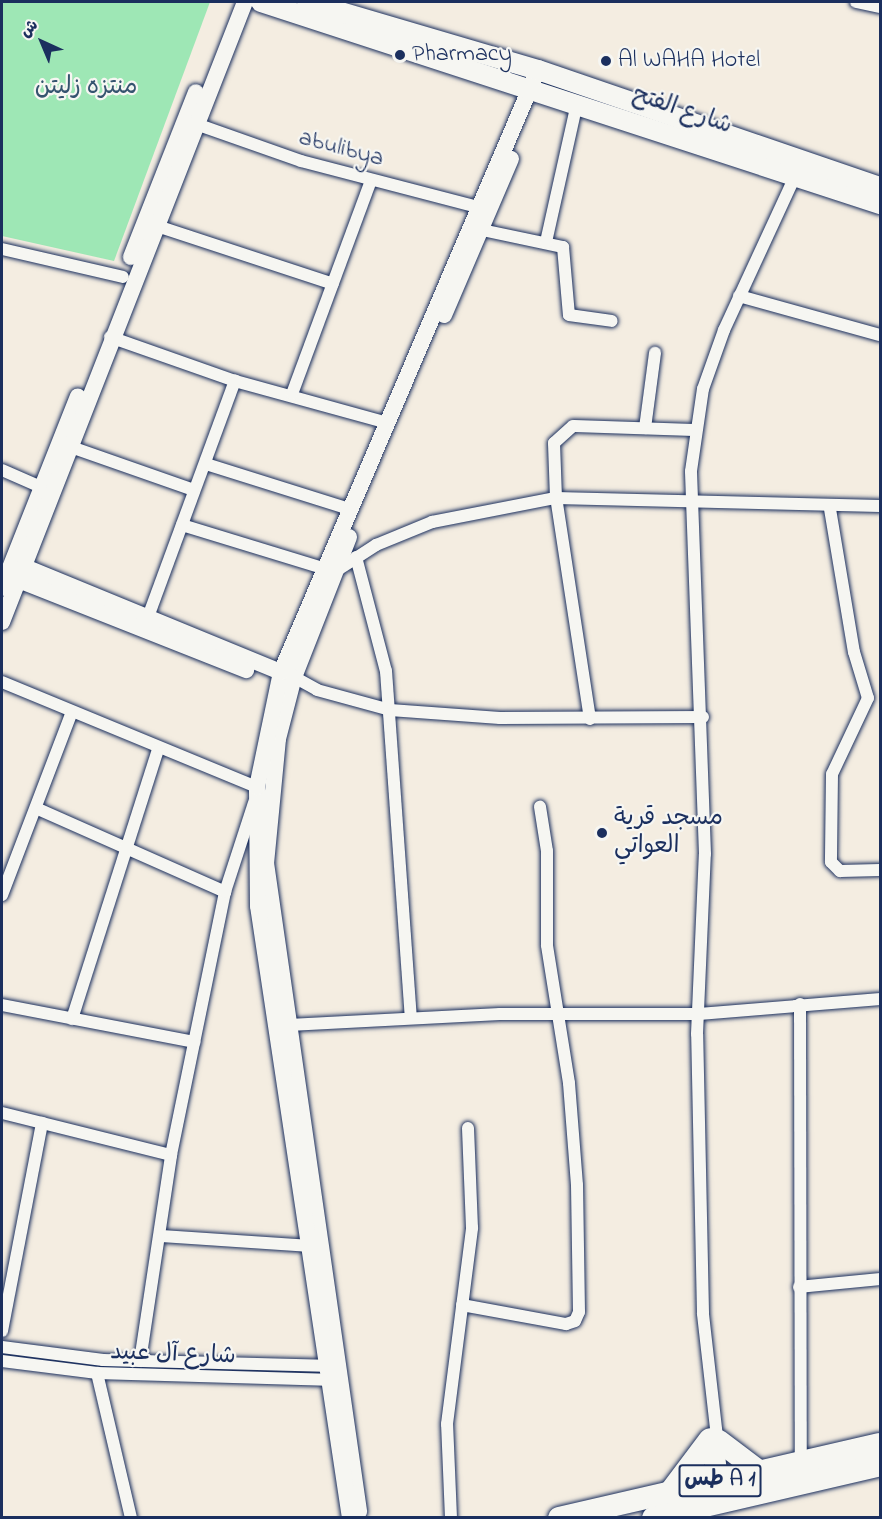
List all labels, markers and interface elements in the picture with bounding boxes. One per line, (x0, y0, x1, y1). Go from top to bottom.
north arrow (12, 12, 72, 72)
text: ش (15, 14, 44, 44)
place label: Pharmacy (412, 41, 512, 69)
place label: Al WAHA Hotel (618, 47, 760, 75)
marker: Pharmacy (393, 48, 407, 62)
marker: Al WAHA Hotel (599, 54, 613, 68)
park label: منتزه زليتن (35, 74, 137, 102)
street label: شارع الفتح (629, 81, 735, 141)
street label: abulibya (295, 124, 387, 174)
place label: مسجد قرية العواتي (614, 805, 723, 861)
marker: مسجد قرية العواتي (595, 826, 609, 840)
street label: شارع آل عبيد (110, 1338, 236, 1372)
road number: طس A 1 (678, 1462, 762, 1500)

